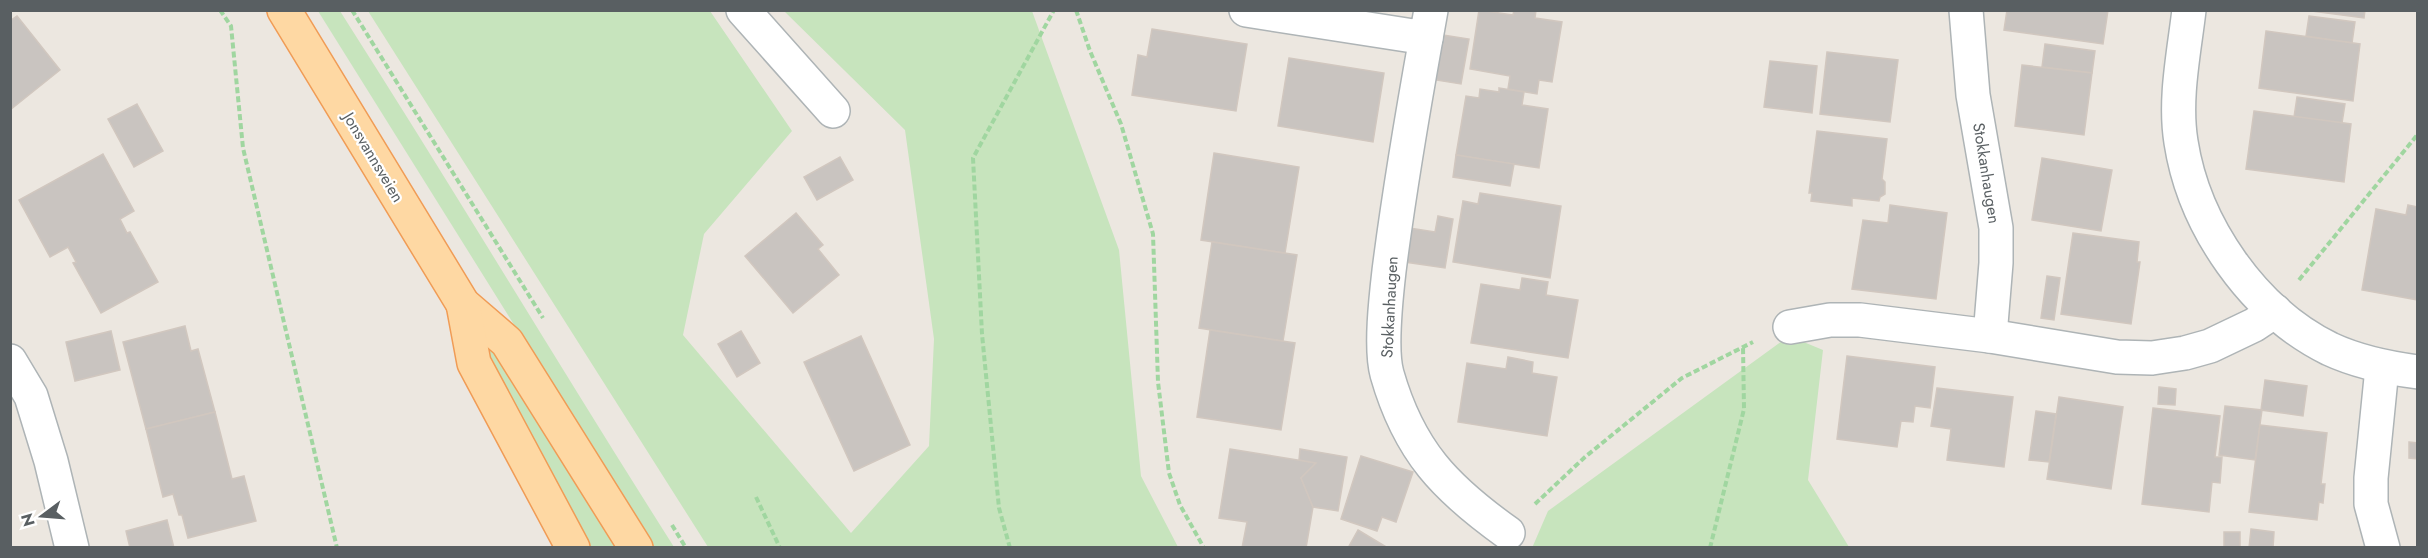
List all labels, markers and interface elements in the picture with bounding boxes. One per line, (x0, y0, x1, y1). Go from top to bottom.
street label: Jonsvannsveien (337, 106, 409, 207)
street label: Stokkanhaugen (1967, 121, 2006, 225)
street label: Stokkanhaugen (1375, 256, 1404, 358)
north arrow (12, 486, 72, 546)
text: N (15, 511, 41, 529)

